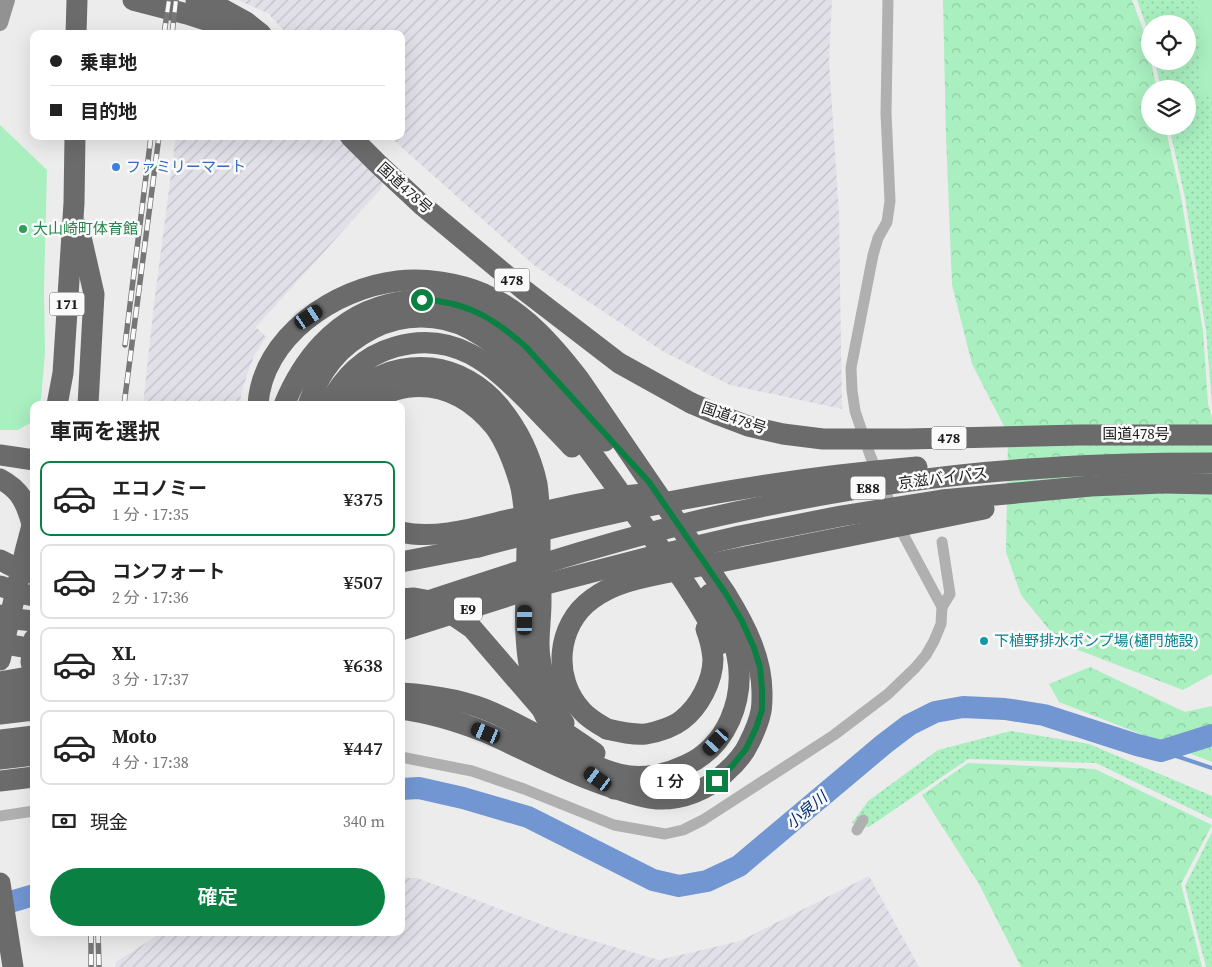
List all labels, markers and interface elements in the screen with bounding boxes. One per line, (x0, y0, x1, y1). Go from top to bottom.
map controls (1141, 15, 1196, 135)
button: locate (1141, 15, 1196, 70)
text: 乗車地 (80, 49, 137, 75)
button: layers (1141, 80, 1196, 135)
text: 目的地 (80, 98, 137, 124)
place label: ファミリーマート (126, 156, 246, 177)
street label: 国道478号 (373, 157, 437, 218)
marker: ファミリーマート (110, 161, 122, 173)
place label: 大山崎町体育館 (33, 218, 138, 239)
marker: 大山崎町体育館 (17, 223, 29, 235)
road number: 478 (494, 268, 530, 292)
route start (411, 289, 433, 311)
road number: 171 (50, 292, 84, 316)
car (292, 302, 325, 332)
street label: 国道478号 (699, 397, 769, 438)
text: 車両を選択 (50, 416, 160, 446)
street label: 国道478号 (1102, 423, 1170, 444)
road number: 478 (932, 426, 966, 449)
street label: 京滋バイパス (897, 462, 989, 493)
text: エコノミー (112, 475, 207, 501)
icon: car (52, 476, 97, 521)
road number: E88 (850, 476, 886, 499)
text: ¥375 (343, 486, 383, 512)
text: 1 分 · 17:35 (112, 503, 189, 525)
text: コンフォート (112, 558, 225, 584)
icon: car (52, 559, 97, 604)
text: ¥507 (343, 569, 383, 595)
text: 2 分 · 17:36 (112, 586, 189, 608)
road number: E9 (454, 598, 482, 620)
car (517, 605, 532, 635)
place label: 下植野排水ポンプ場(樋門施設) (994, 630, 1199, 651)
marker: 下植野排水ポンプ場(樋門施設) (978, 635, 990, 647)
text: XL (112, 640, 135, 666)
icon: car (52, 642, 97, 687)
text: ¥638 (343, 652, 383, 678)
text: 3 分 · 17:37 (112, 668, 189, 690)
car (469, 720, 502, 746)
text: Moto (112, 723, 157, 749)
icon: car (52, 725, 97, 770)
car (700, 726, 731, 758)
text: ¥447 (343, 735, 383, 761)
text: 4 分 · 17:38 (112, 751, 189, 773)
car (581, 764, 614, 794)
callout: 1 分 (640, 764, 700, 798)
text: 1 分 (656, 770, 684, 792)
route end (706, 770, 728, 792)
water label: 小泉川 (781, 785, 833, 834)
icon: cash (50, 807, 78, 835)
text: 現金 (90, 809, 128, 835)
text: 340 m (343, 810, 385, 832)
button: 確定 (50, 868, 385, 926)

